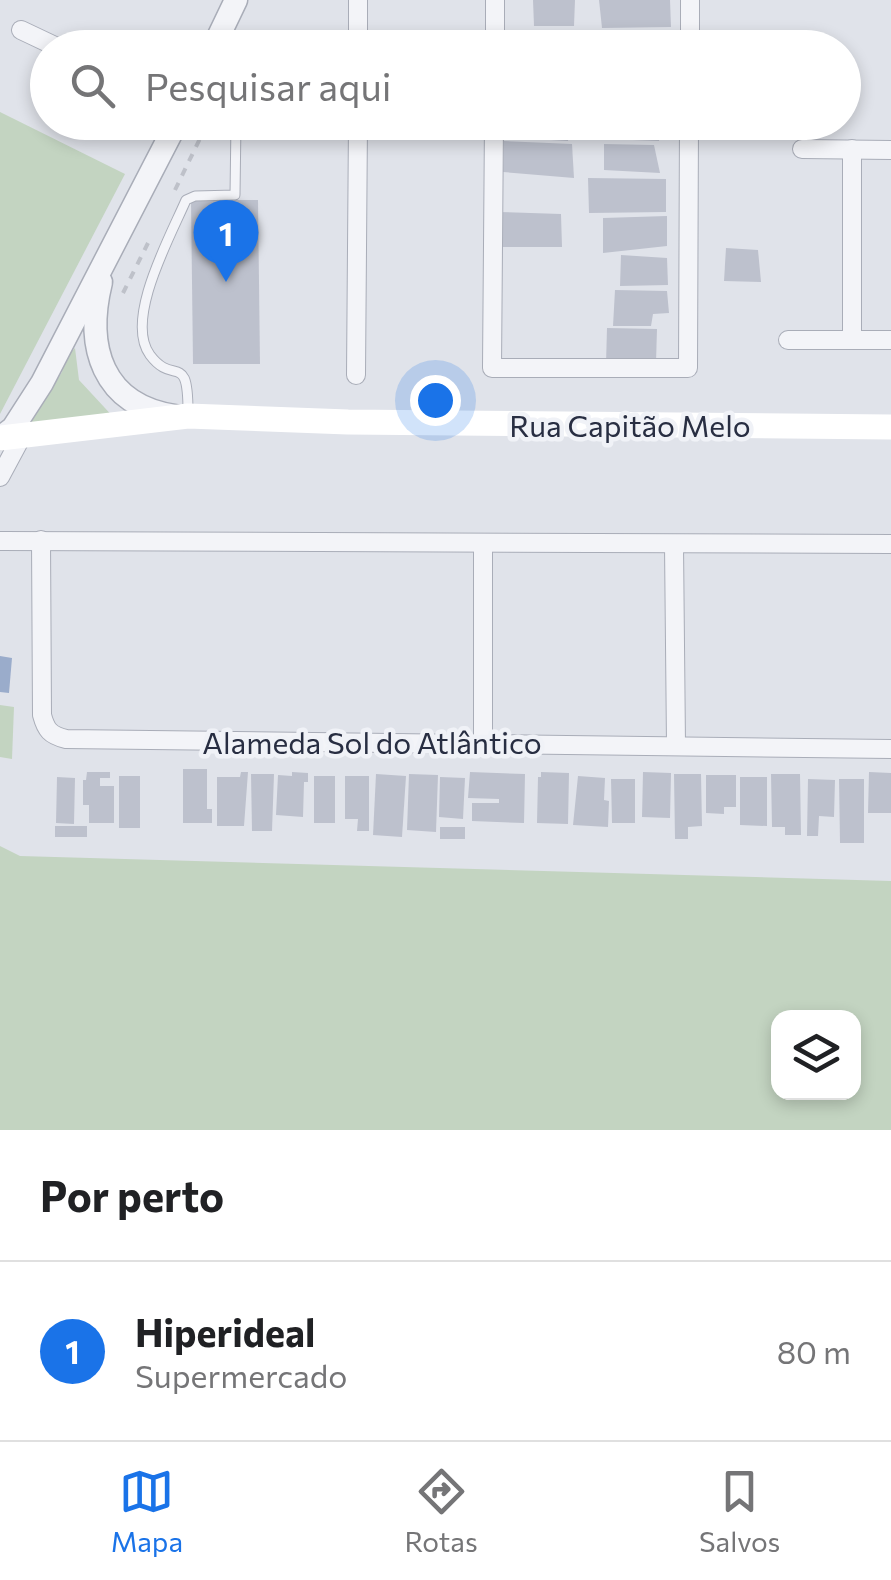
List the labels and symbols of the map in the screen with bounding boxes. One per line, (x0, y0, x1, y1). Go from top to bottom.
pin: 1 (194, 200, 258, 282)
your location (410, 375, 461, 426)
street label: Rua Capitão Melo (509, 406, 751, 443)
street label: Alameda Sol do Atlântico (202, 723, 542, 760)

